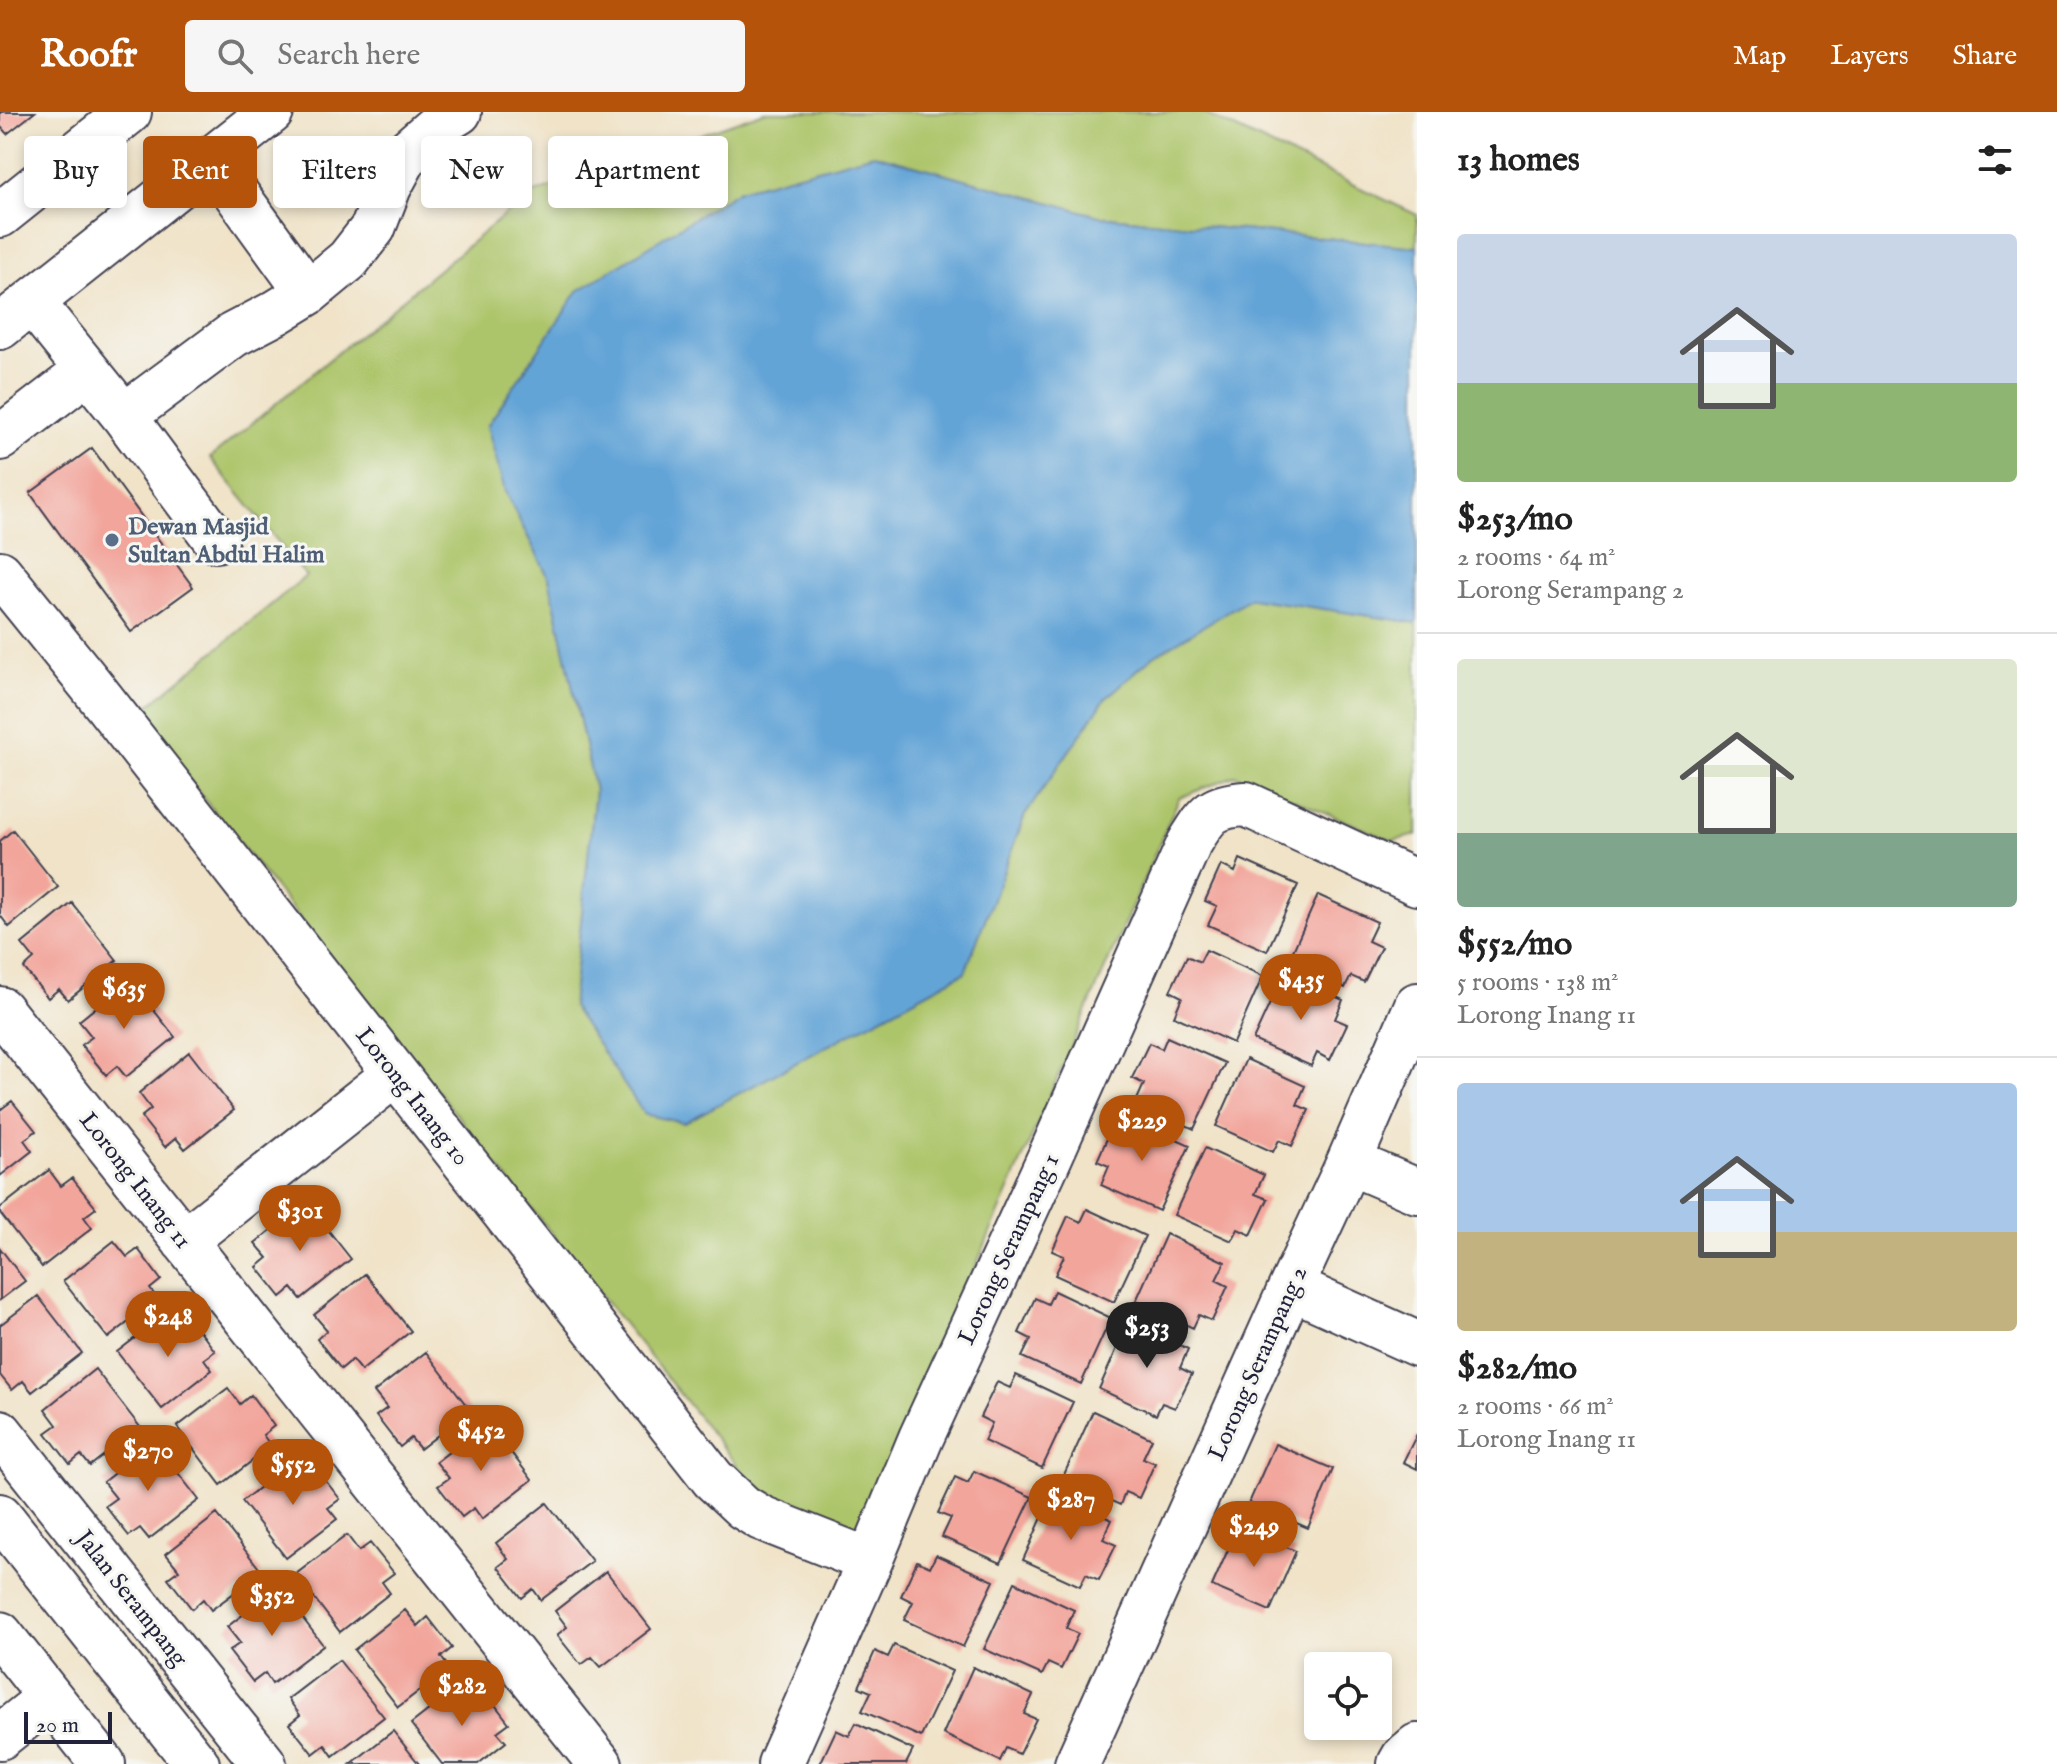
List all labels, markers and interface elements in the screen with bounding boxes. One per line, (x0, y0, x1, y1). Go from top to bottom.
search box (185, 20, 745, 92)
text: Roofr (40, 32, 137, 80)
icon: search (213, 34, 257, 78)
text: Search here (277, 37, 420, 75)
text: Map (1733, 39, 1786, 74)
text: Layers (1830, 39, 1909, 74)
text: Share (1953, 39, 2017, 74)
chip: Buy (24, 136, 127, 208)
chip: Rent (143, 136, 257, 208)
chip: Filters (273, 136, 405, 208)
chip: New (421, 136, 532, 208)
chip: Apartment (548, 136, 728, 208)
icon: filters (1973, 138, 2017, 182)
text: 13 homes (1457, 139, 1580, 182)
icon: home (1665, 286, 1809, 430)
text: $253/mo (1457, 498, 1573, 541)
place label: Dewan Masjid Sultan Abdul Halim (128, 512, 325, 571)
marker: Dewan Masjid Sultan Abdul Halim (103, 531, 121, 549)
text: 2 rooms · 64 m² (1457, 541, 1616, 574)
text: Lorong Serampang 2 (1457, 574, 1684, 607)
icon: home (1665, 711, 1809, 855)
text: $552/mo (1457, 923, 1572, 966)
pin: $435 (1254, 954, 1348, 1022)
pin: $635 (77, 963, 171, 1031)
text: $435 (1278, 963, 1324, 996)
text: 5 rooms · 138 m² (1457, 966, 1619, 999)
text: $635 (102, 972, 146, 1005)
text: Lorong Inang 11 (1457, 999, 1636, 1032)
street label: Lorong Inang 10 (348, 1021, 476, 1173)
pin: $229 (1095, 1095, 1189, 1163)
text: $229 (1117, 1104, 1167, 1137)
street label: Lorong Inang 11 (72, 1106, 198, 1256)
icon: home (1665, 1135, 1809, 1279)
street label: Lorong Serampang 1 (952, 1149, 1067, 1350)
pin: $301 (253, 1185, 347, 1253)
text: $301 (277, 1194, 323, 1227)
street label: Lorong Serampang 2 (1202, 1262, 1315, 1466)
pin: $248 (121, 1291, 215, 1359)
text: $248 (143, 1300, 193, 1333)
pin: $253 (1100, 1302, 1194, 1370)
text: $253 (1124, 1311, 1170, 1344)
text: $282/mo (1457, 1347, 1577, 1390)
text: 2 rooms · 66 m² (1457, 1390, 1614, 1423)
pin: $452 (434, 1405, 528, 1473)
text: $452 (457, 1414, 505, 1447)
text: Lorong Inang 11 (1457, 1423, 1636, 1456)
pin: $270 (101, 1425, 195, 1493)
text: $270 (122, 1434, 174, 1467)
pin: $552 (246, 1439, 340, 1507)
text: $552 (270, 1448, 316, 1481)
pin: $287 (1024, 1474, 1118, 1542)
text: $287 (1047, 1483, 1095, 1516)
pin: $249 (1207, 1501, 1301, 1569)
text: $249 (1229, 1510, 1279, 1543)
street label: Jalan Serampang (66, 1522, 194, 1674)
pin: $352 (225, 1570, 319, 1638)
text: $352 (249, 1579, 295, 1612)
map controls (1304, 1652, 1392, 1740)
button: locate (1304, 1652, 1392, 1740)
pin: $282 (415, 1660, 509, 1728)
text: $282 (438, 1669, 487, 1702)
scale bar (24, 1708, 112, 1744)
text: 20 m (36, 1712, 79, 1740)

